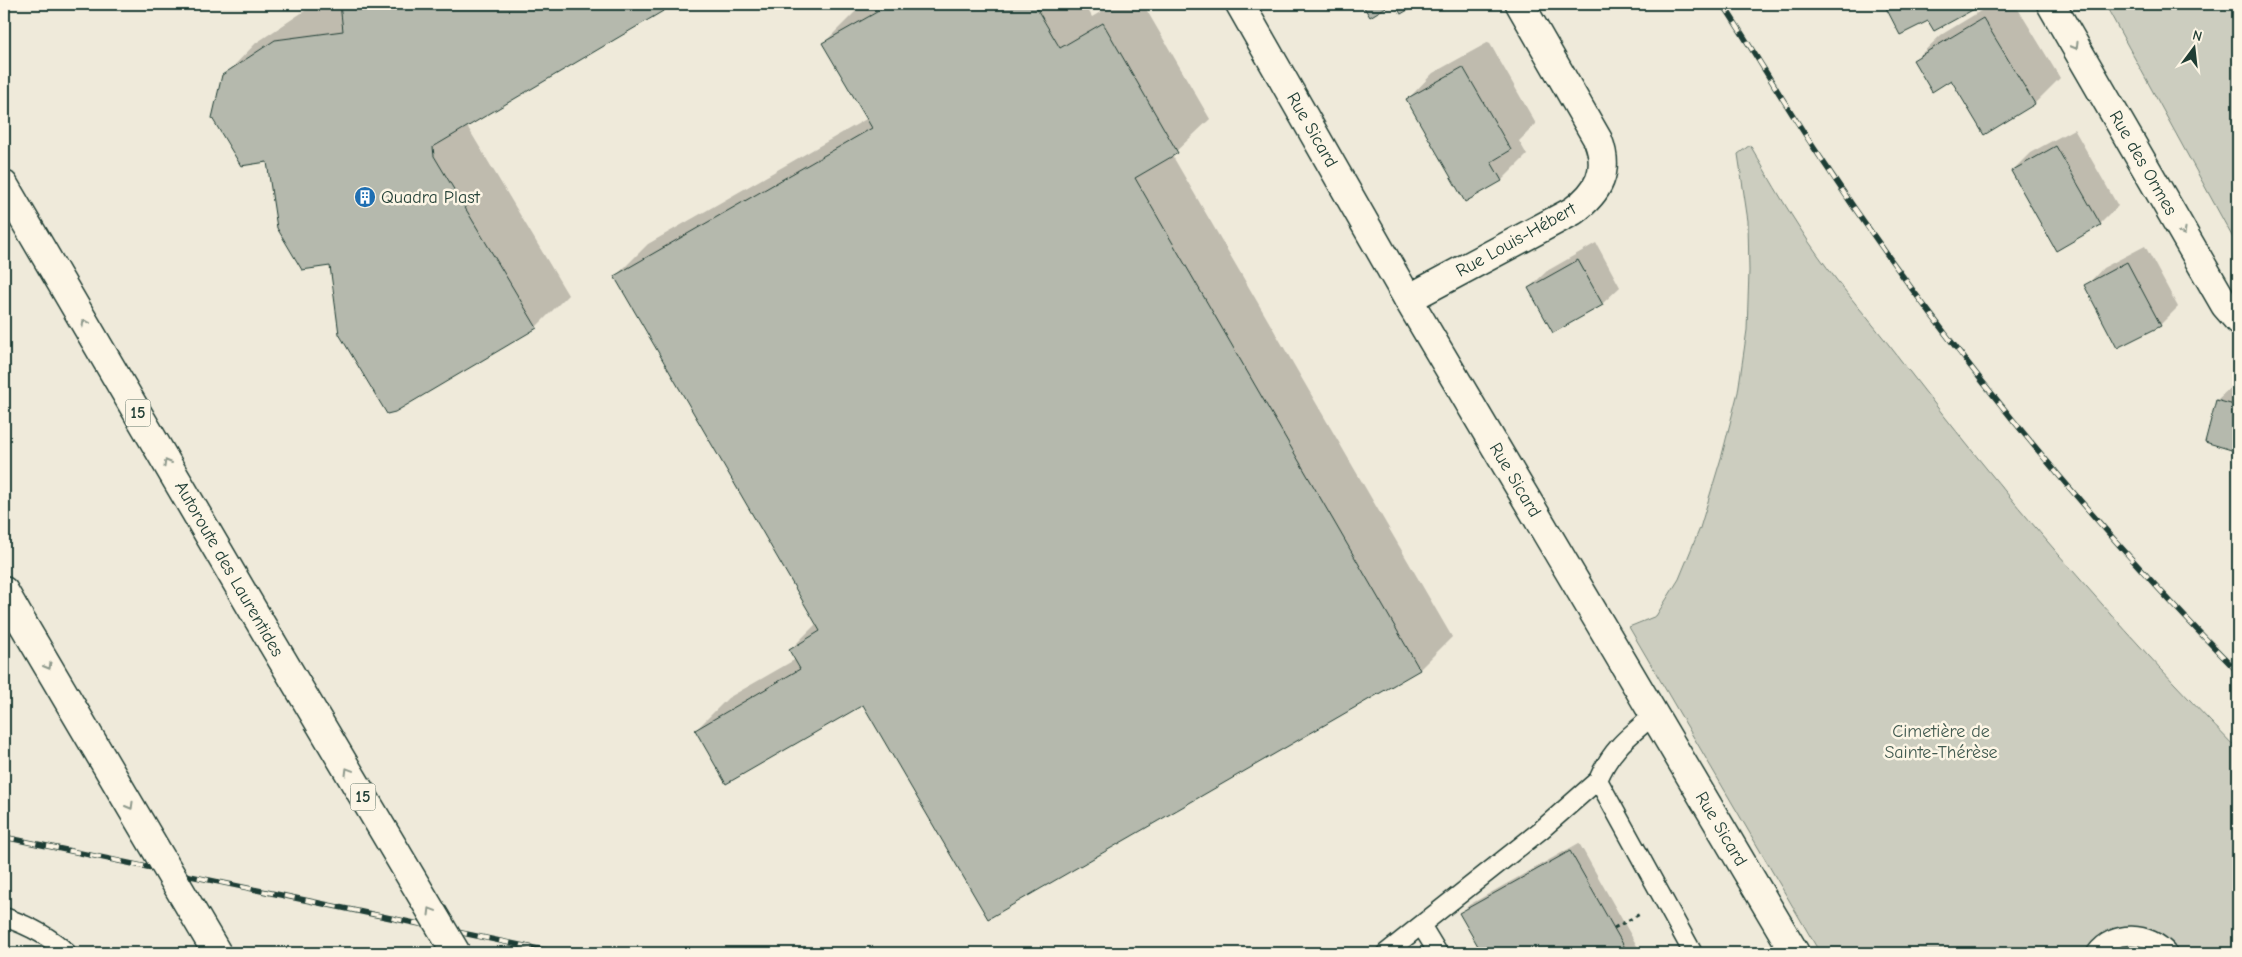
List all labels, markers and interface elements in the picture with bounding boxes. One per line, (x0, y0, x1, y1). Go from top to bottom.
north arrow (2170, 22, 2220, 72)
text: N (2191, 27, 2204, 45)
one-way arrow (2069, 41, 2079, 50)
street label: Rue Sicard (1282, 89, 1342, 171)
street label: Rue des Ormes (2105, 107, 2181, 219)
building icon: Quadra Plast (353, 185, 377, 209)
place label: Quadra Plast (381, 187, 481, 208)
street label: Rue Louis-Hébert (1452, 198, 1581, 282)
one-way arrow (2176, 227, 2186, 236)
one-way arrow (81, 320, 91, 329)
road number: 15 (126, 399, 150, 426)
street label: Rue Sicard (1485, 439, 1545, 521)
one-way arrow (163, 460, 173, 469)
street label: Autoroute des Laurentides (170, 477, 288, 661)
one-way arrow (42, 660, 52, 669)
park label: Cimetière de Sainte-Thérèse (1884, 721, 1998, 763)
one-way arrow (345, 768, 355, 777)
road number: 15 (350, 784, 376, 810)
street label: Rue Sicard (1691, 788, 1751, 870)
one-way arrow (124, 800, 134, 809)
one-way arrow (427, 908, 437, 917)

